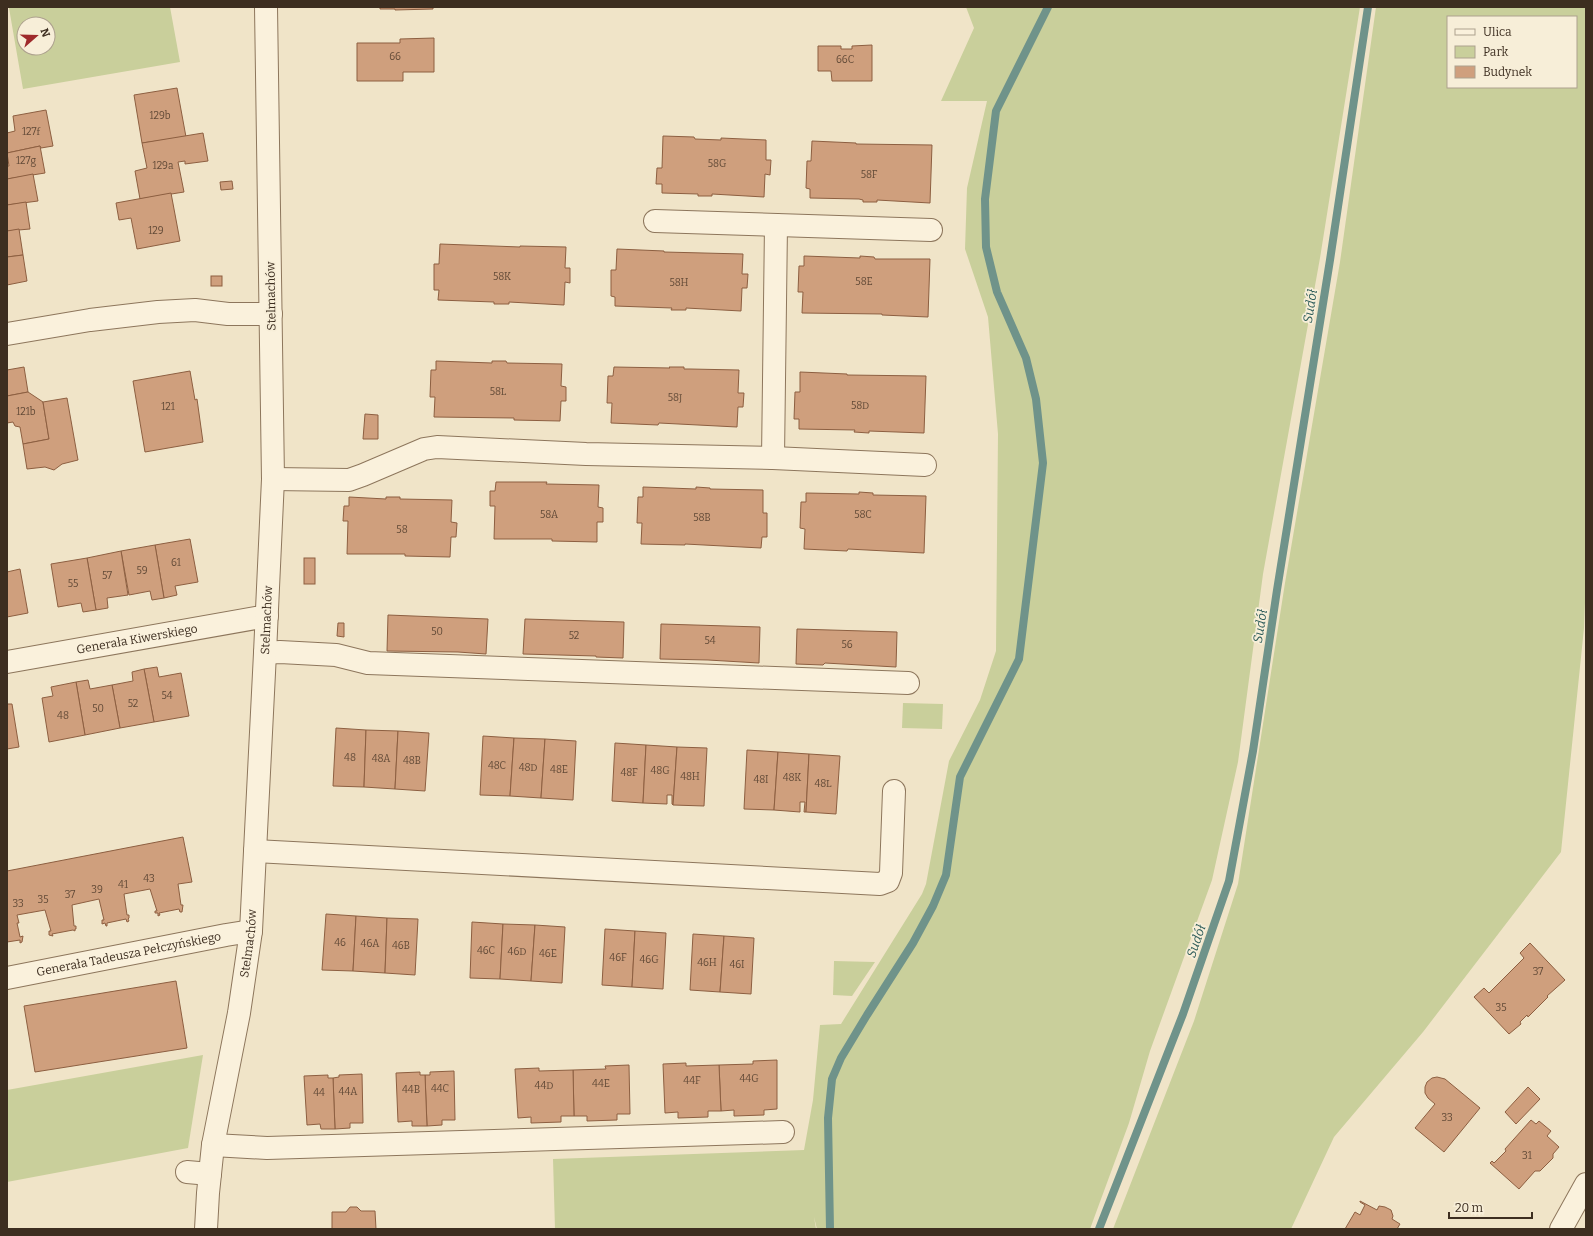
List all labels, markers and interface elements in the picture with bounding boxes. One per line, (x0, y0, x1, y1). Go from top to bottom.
north arrow (16, 16, 56, 56)
legend (1447, 16, 1577, 88)
text: Ulica (1483, 25, 1512, 39)
text: N (37, 27, 53, 39)
text: Park (1483, 45, 1509, 59)
house number: 66 (389, 51, 401, 63)
house number: 66C (836, 54, 854, 66)
text: Budynek (1483, 65, 1532, 79)
house number: 129b (149, 110, 171, 122)
house number: 127f (22, 126, 41, 138)
house number: 127g (16, 155, 36, 167)
house number: 58G (708, 158, 727, 170)
house number: 129a (153, 160, 174, 172)
house number: 58F (861, 169, 878, 181)
house number: 129 (148, 225, 164, 237)
street label: Stelmachów (263, 261, 279, 331)
house number: 58K (493, 271, 511, 283)
house number: 58E (855, 276, 873, 288)
house number: 58H (669, 277, 689, 289)
water label: Sudół (1300, 288, 1320, 324)
house number: 58L (490, 386, 507, 398)
house number: 58J (668, 392, 682, 404)
house number: 58D (851, 400, 869, 412)
house number: 121 (161, 401, 175, 413)
house number: 121b (16, 406, 36, 418)
house number: 58A (540, 509, 559, 521)
house number: 58C (854, 509, 872, 521)
house number: 58B (693, 512, 711, 524)
house number: 58 (396, 524, 408, 536)
house number: 61 (171, 557, 181, 569)
house number: 59 (136, 565, 148, 577)
house number: 57 (102, 570, 112, 582)
house number: 55 (68, 578, 78, 590)
street label: Stelmachów (258, 585, 275, 655)
water label: Sudół (1250, 608, 1270, 644)
street label: Generała Kiwerskiego (75, 621, 199, 657)
house number: 50 (431, 626, 443, 638)
house number: 52 (569, 630, 579, 642)
house number: 54 (704, 635, 716, 647)
house number: 56 (841, 639, 853, 651)
house number: 54 (161, 690, 173, 702)
house number: 52 (128, 698, 138, 710)
house number: 50 (92, 703, 104, 715)
house number: 48 (57, 710, 69, 722)
house number: 48 (344, 752, 356, 764)
house number: 48A (372, 753, 391, 765)
house number: 48B (403, 755, 421, 767)
house number: 48C (488, 760, 506, 772)
house number: 48D (519, 762, 537, 774)
house number: 48E (550, 764, 568, 776)
house number: 48G (650, 765, 670, 777)
house number: 48F (620, 767, 638, 779)
house number: 48H (680, 771, 700, 783)
house number: 48K (783, 772, 801, 784)
house number: 48I (753, 774, 769, 786)
house number: 48L (814, 778, 832, 790)
house number: 43 (143, 873, 155, 885)
house number: 41 (118, 879, 128, 891)
house number: 39 (91, 884, 103, 896)
house number: 37 (65, 889, 75, 901)
house number: 35 (37, 894, 49, 906)
house number: 33 (12, 898, 24, 910)
street label: Stelmachów (237, 909, 259, 979)
water label: Sudół (1183, 922, 1209, 960)
street label: Generała Tadeusza Pełczyńskiego (35, 929, 222, 979)
house number: 46 (334, 937, 346, 949)
house number: 46A (361, 938, 380, 950)
house number: 46B (392, 940, 410, 952)
house number: 46C (477, 945, 495, 957)
house number: 46D (508, 946, 526, 958)
house number: 46E (539, 948, 557, 960)
house number: 46F (609, 952, 627, 964)
house number: 46G (639, 954, 659, 966)
house number: 46H (697, 957, 717, 969)
house number: 46I (729, 959, 745, 971)
house number: 37 (1533, 966, 1543, 978)
house number: 35 (1495, 1002, 1507, 1014)
house number: 44G (739, 1073, 759, 1085)
house number: 44F (683, 1075, 701, 1087)
house number: 44E (592, 1078, 610, 1090)
house number: 44D (535, 1080, 553, 1092)
house number: 44C (431, 1083, 449, 1095)
house number: 44B (402, 1084, 420, 1096)
house number: 44A (339, 1086, 358, 1098)
house number: 44 (313, 1087, 325, 1099)
house number: 33 (1441, 1112, 1453, 1124)
house number: 31 (1522, 1150, 1532, 1162)
scale bar (1449, 1194, 1532, 1220)
text: 20 m (1455, 1201, 1484, 1215)

